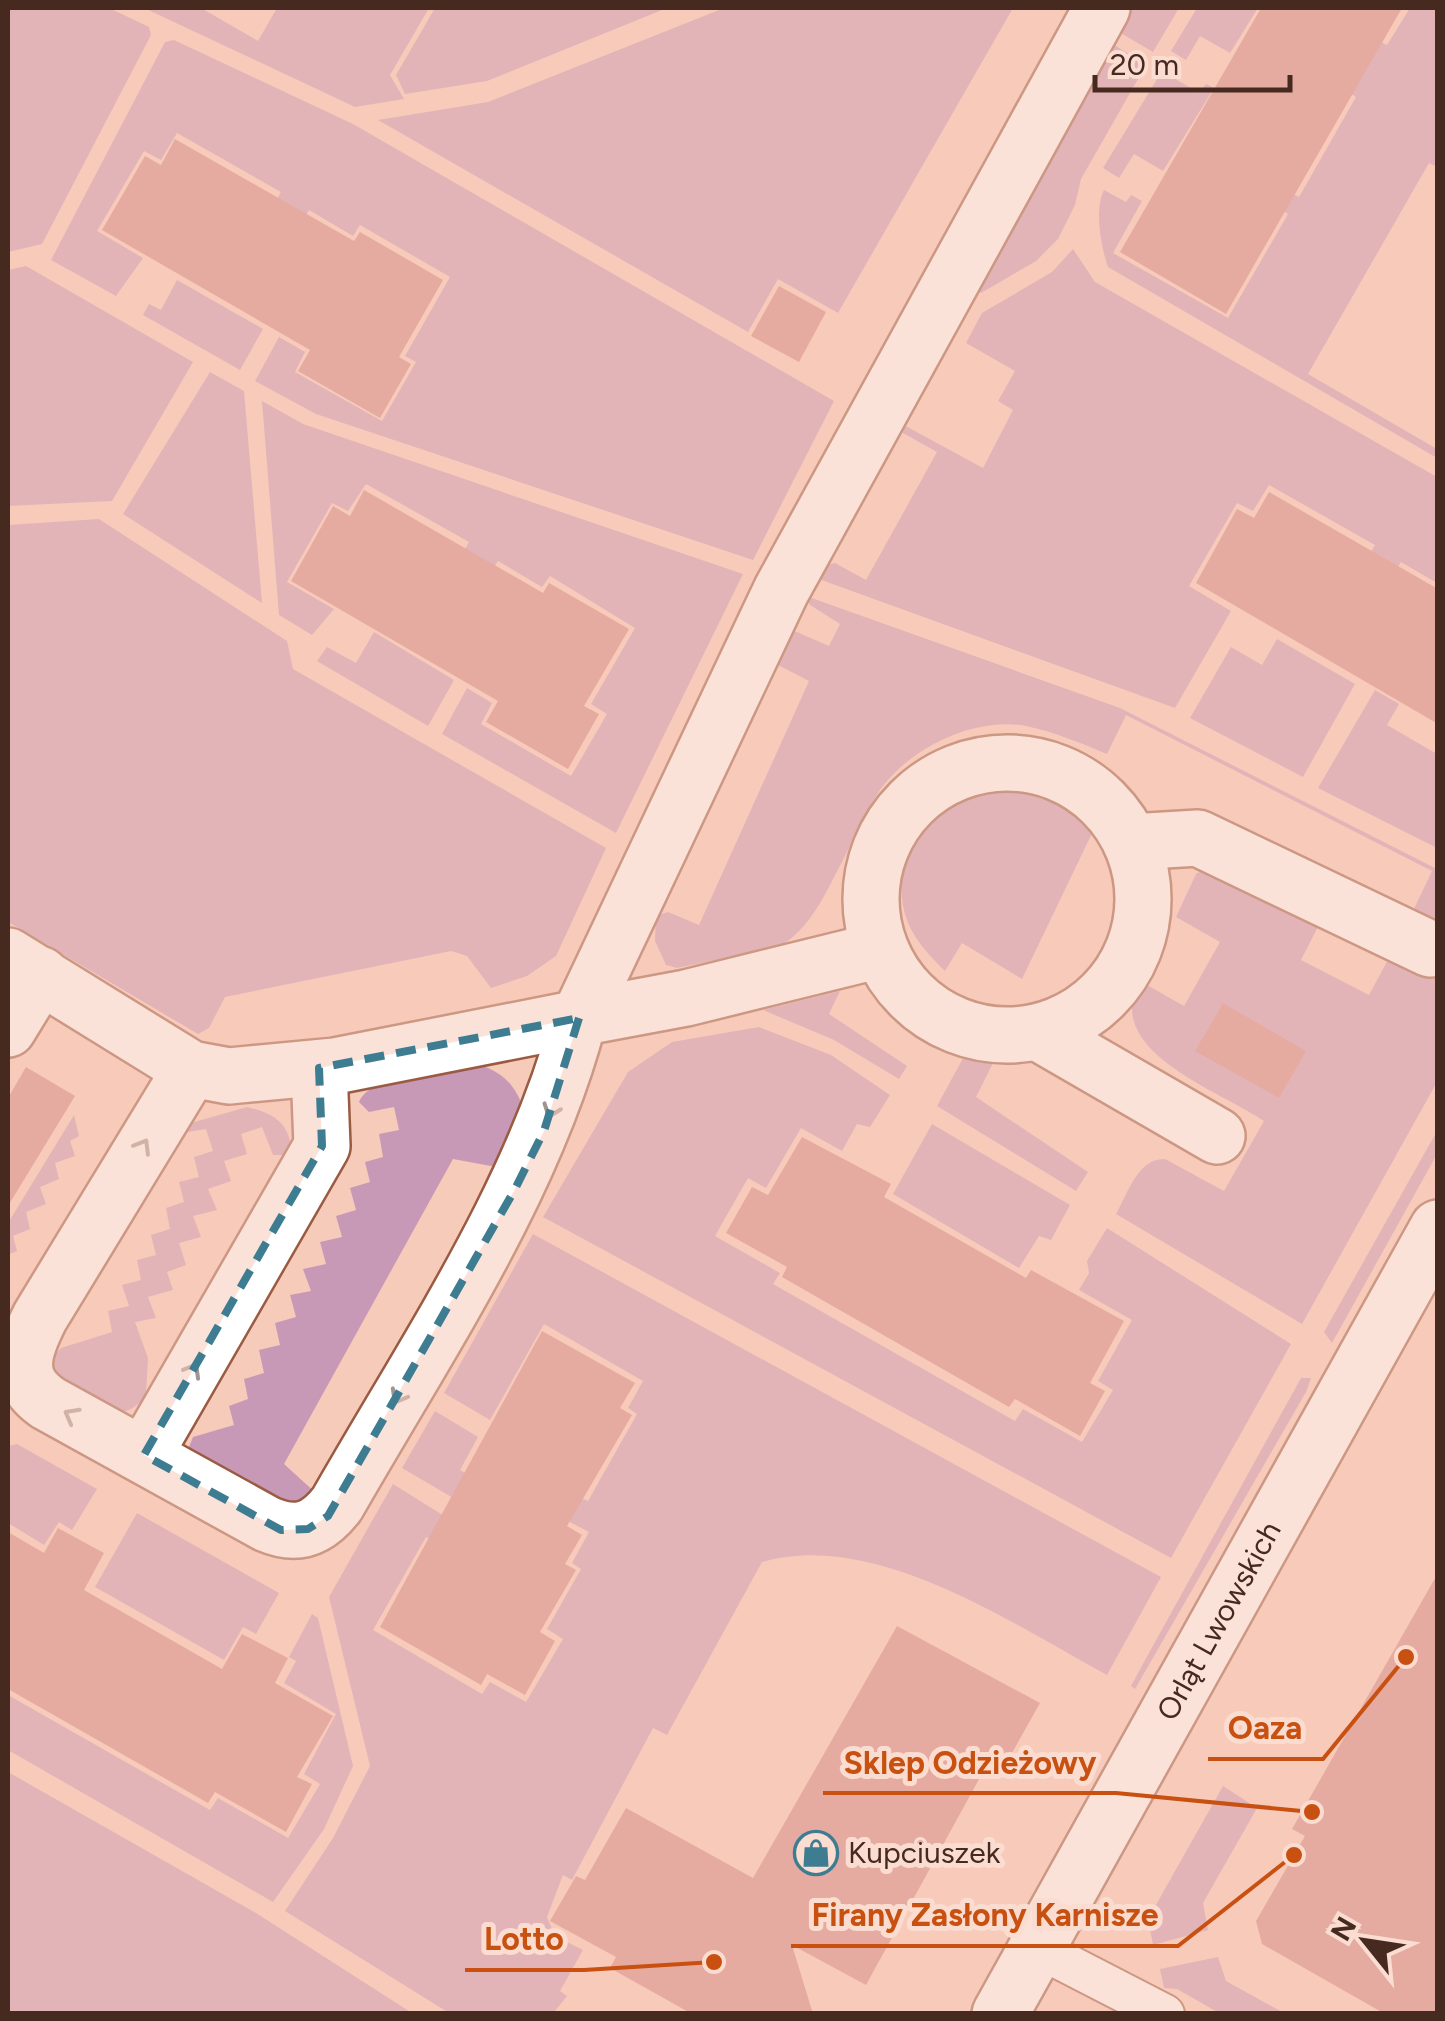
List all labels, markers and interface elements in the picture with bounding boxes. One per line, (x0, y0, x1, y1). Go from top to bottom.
scale bar (1095, 30, 1290, 92)
text: 20 m (1110, 46, 1179, 83)
one-way arrow (542, 1101, 563, 1118)
one-way arrow (131, 1139, 150, 1157)
one-way arrow (181, 1363, 200, 1381)
one-way arrow (390, 1386, 410, 1404)
one-way arrow (63, 1407, 81, 1427)
street label: Orląt Lwowskich (1148, 1515, 1289, 1727)
callout: Oaza (1208, 1697, 1323, 1759)
text: Oaza (1228, 1709, 1302, 1747)
callout: Sklep Odzieżowy (823, 1731, 1116, 1793)
text: Sklep Odzieżowy (844, 1744, 1097, 1782)
shop icon: Kupciuszek (793, 1830, 839, 1876)
place label: Kupciuszek (848, 1834, 1001, 1871)
callout: Firany Zasłony Karnisze (791, 1884, 1178, 1946)
north arrow (1315, 1891, 1415, 1991)
text: Firany Zasłony Karnisze (812, 1896, 1159, 1934)
callout: Lotto (465, 1908, 584, 1970)
text: N (1323, 1911, 1363, 1946)
text: Lotto (484, 1920, 564, 1958)

